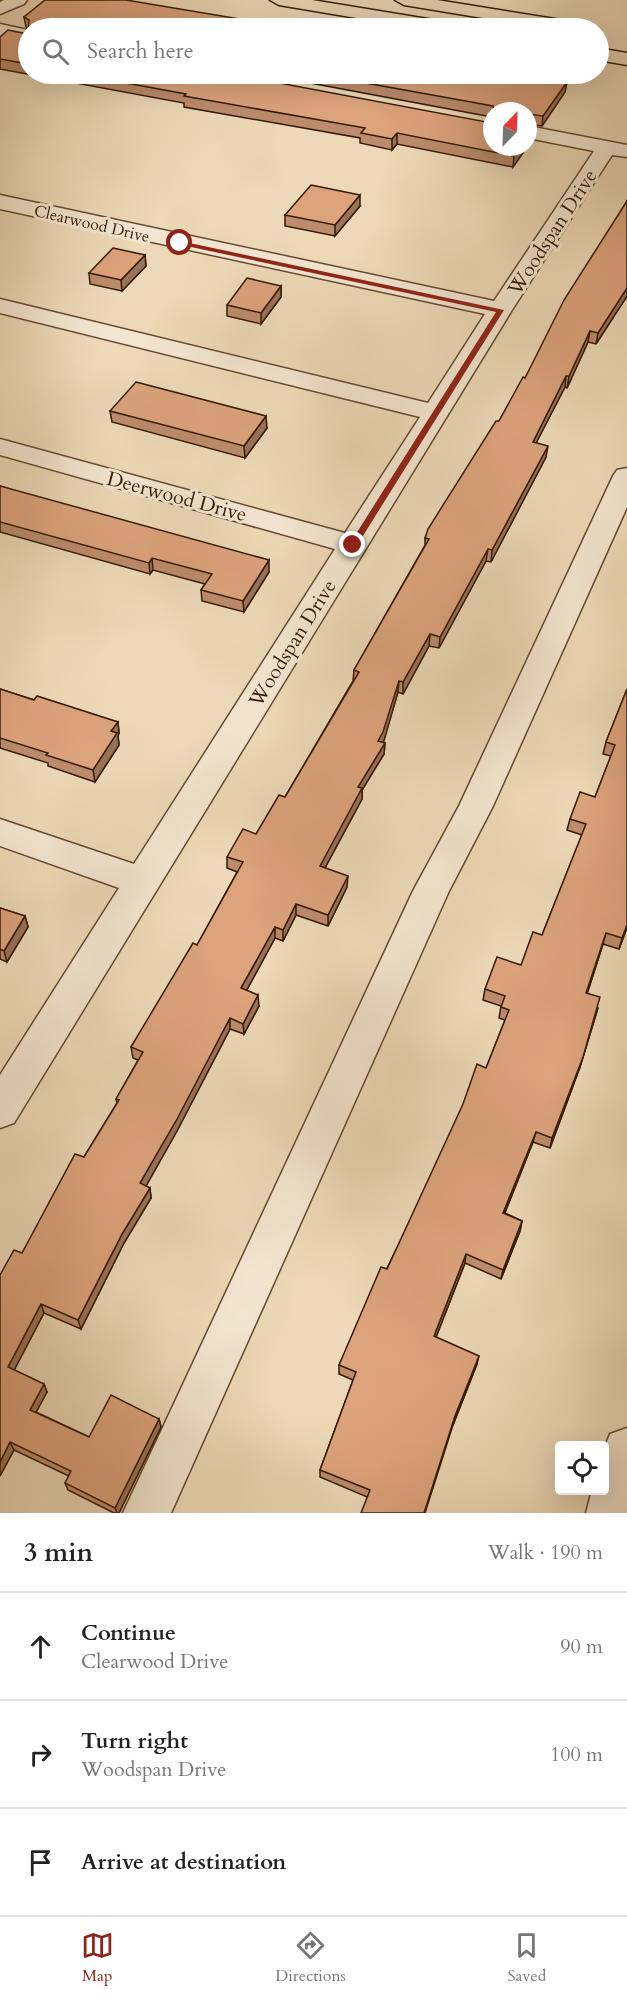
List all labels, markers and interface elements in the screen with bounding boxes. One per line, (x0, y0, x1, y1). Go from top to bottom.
search box (18, 18, 609, 84)
icon: search (39, 35, 72, 68)
text: Search here (87, 36, 194, 66)
north arrow (483, 102, 537, 156)
street label: Woodspan Drive (501, 164, 603, 301)
street label: Clearwood Drive (32, 200, 152, 248)
route start (166, 229, 192, 255)
street label: Deerwood Drive (104, 465, 250, 528)
route end (339, 531, 365, 557)
street label: Woodspan Drive (242, 574, 342, 713)
map controls (555, 1441, 609, 1495)
button: locate (555, 1441, 609, 1495)
text: 3 min (24, 1535, 93, 1570)
text: Walk · 190 m (488, 1539, 603, 1566)
text: Continue (81, 1618, 176, 1648)
icon: ahead (24, 1630, 57, 1663)
text: 90 m (560, 1633, 603, 1660)
text: Clearwood Drive (81, 1648, 228, 1675)
text: Turn right (81, 1726, 188, 1756)
icon: right (24, 1738, 57, 1771)
text: 100 m (550, 1741, 603, 1768)
text: Woodspan Drive (81, 1756, 226, 1783)
icon: arrive (24, 1846, 57, 1879)
text: Arrive at destination (81, 1847, 286, 1877)
tab: Map (81, 1929, 114, 1987)
tab: Directions (275, 1929, 346, 1987)
tab: Saved (507, 1929, 546, 1987)

